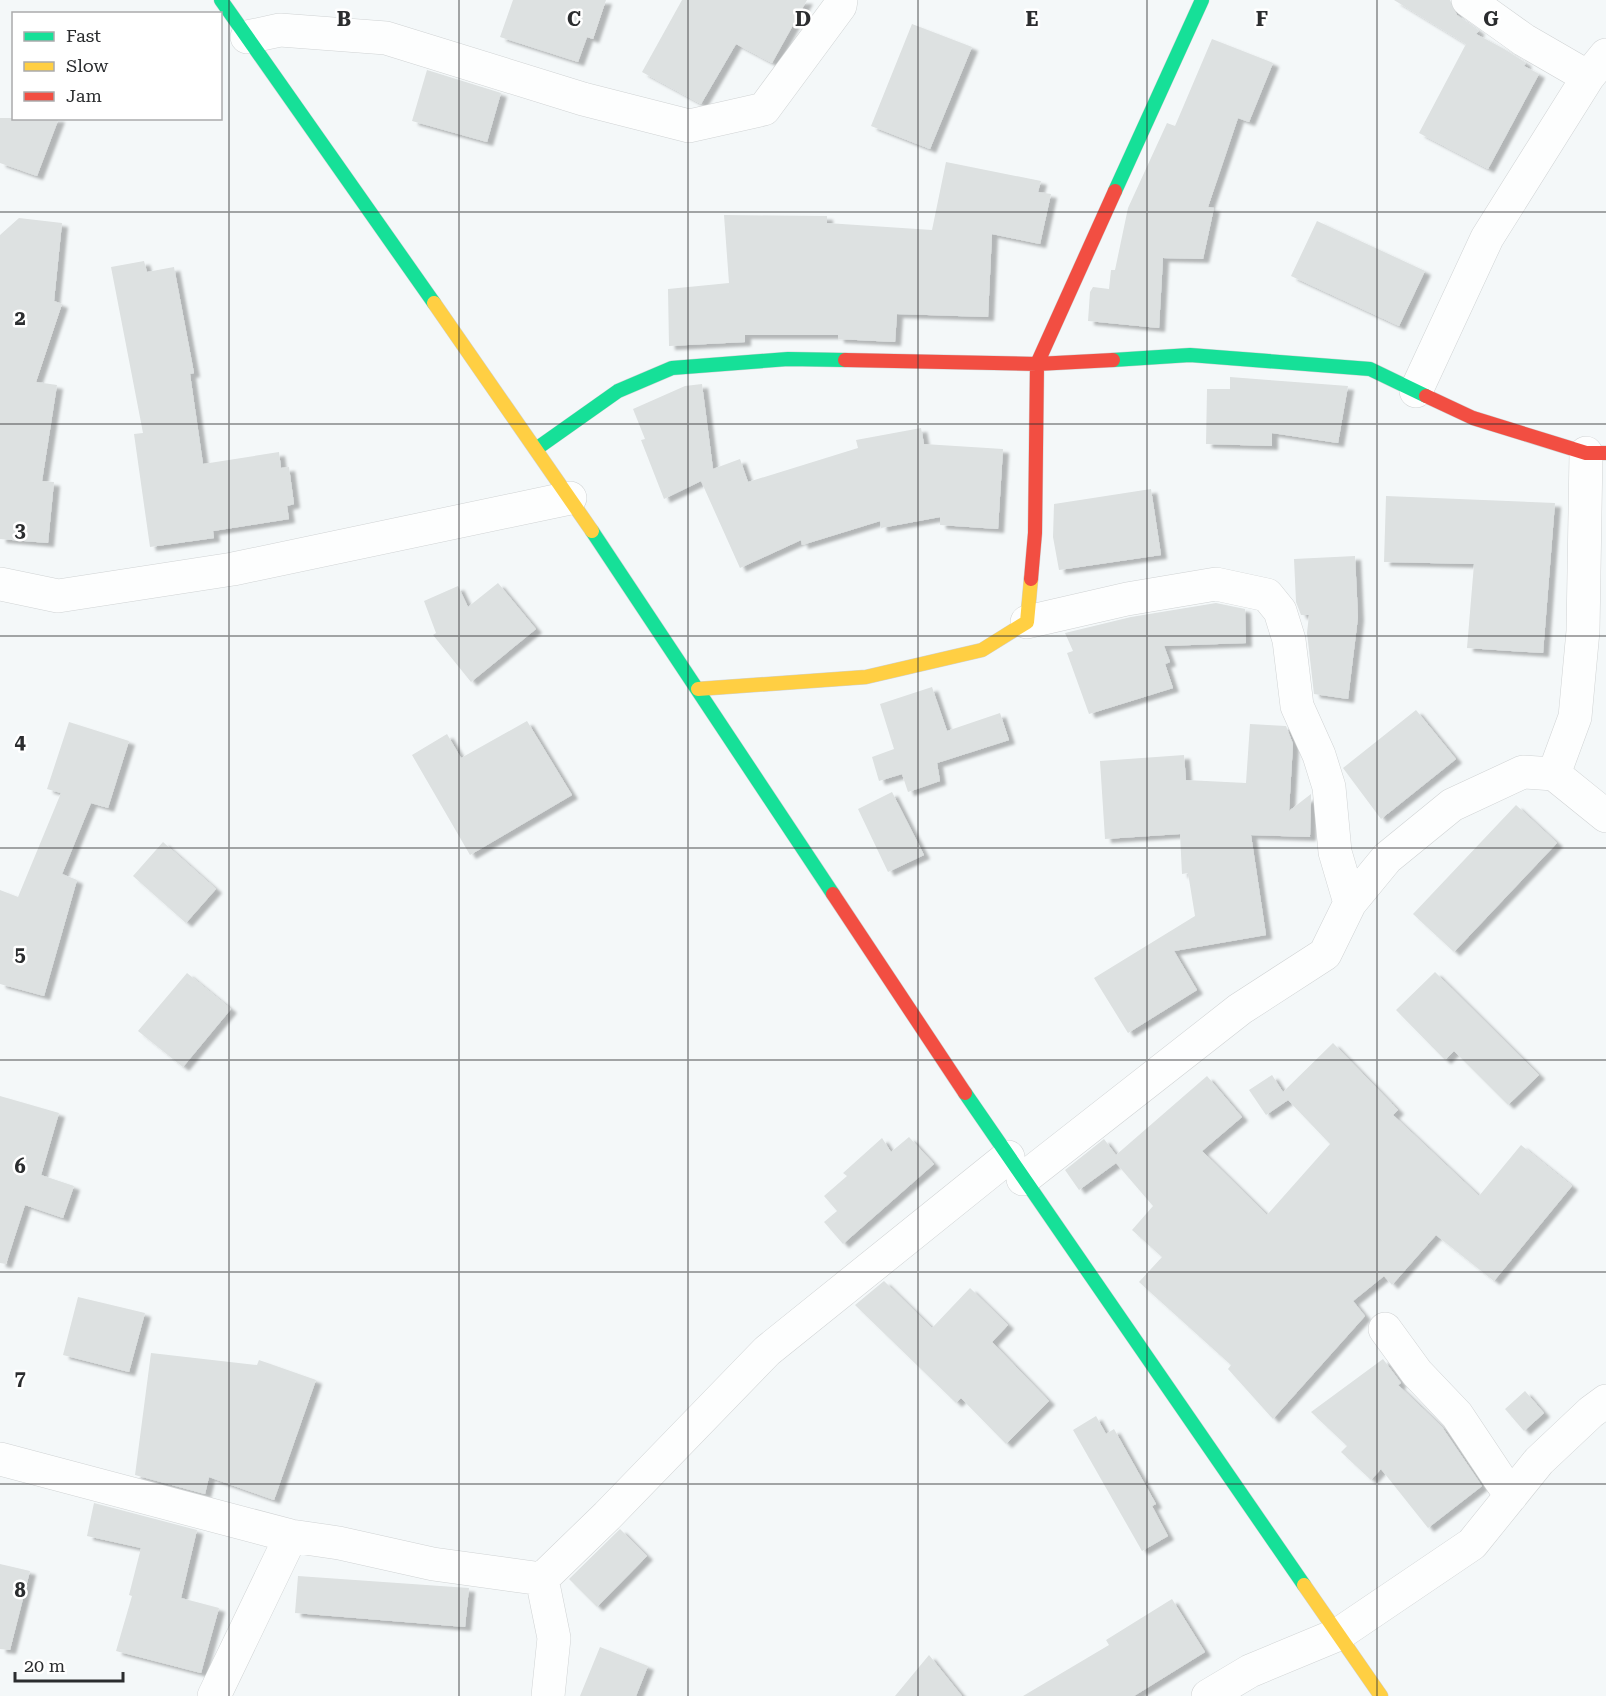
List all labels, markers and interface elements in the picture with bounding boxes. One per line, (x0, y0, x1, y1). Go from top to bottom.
text: B (337, 7, 351, 31)
text: C (567, 7, 581, 31)
text: D (795, 7, 811, 31)
text: E (1026, 7, 1039, 31)
text: F (1256, 7, 1268, 31)
text: G (1483, 7, 1499, 31)
legend (12, 12, 222, 120)
text: Fast (66, 25, 101, 46)
text: Slow (66, 55, 108, 76)
text: Jam (66, 85, 102, 106)
text: 2 (14, 306, 26, 330)
text: 3 (14, 518, 26, 542)
text: 4 (14, 730, 26, 754)
text: 5 (14, 942, 26, 966)
text: 6 (14, 1154, 26, 1178)
text: 7 (14, 1366, 26, 1390)
text: 8 (14, 1578, 26, 1602)
scale bar (15, 1645, 123, 1683)
text: 20 m (24, 1655, 65, 1676)

